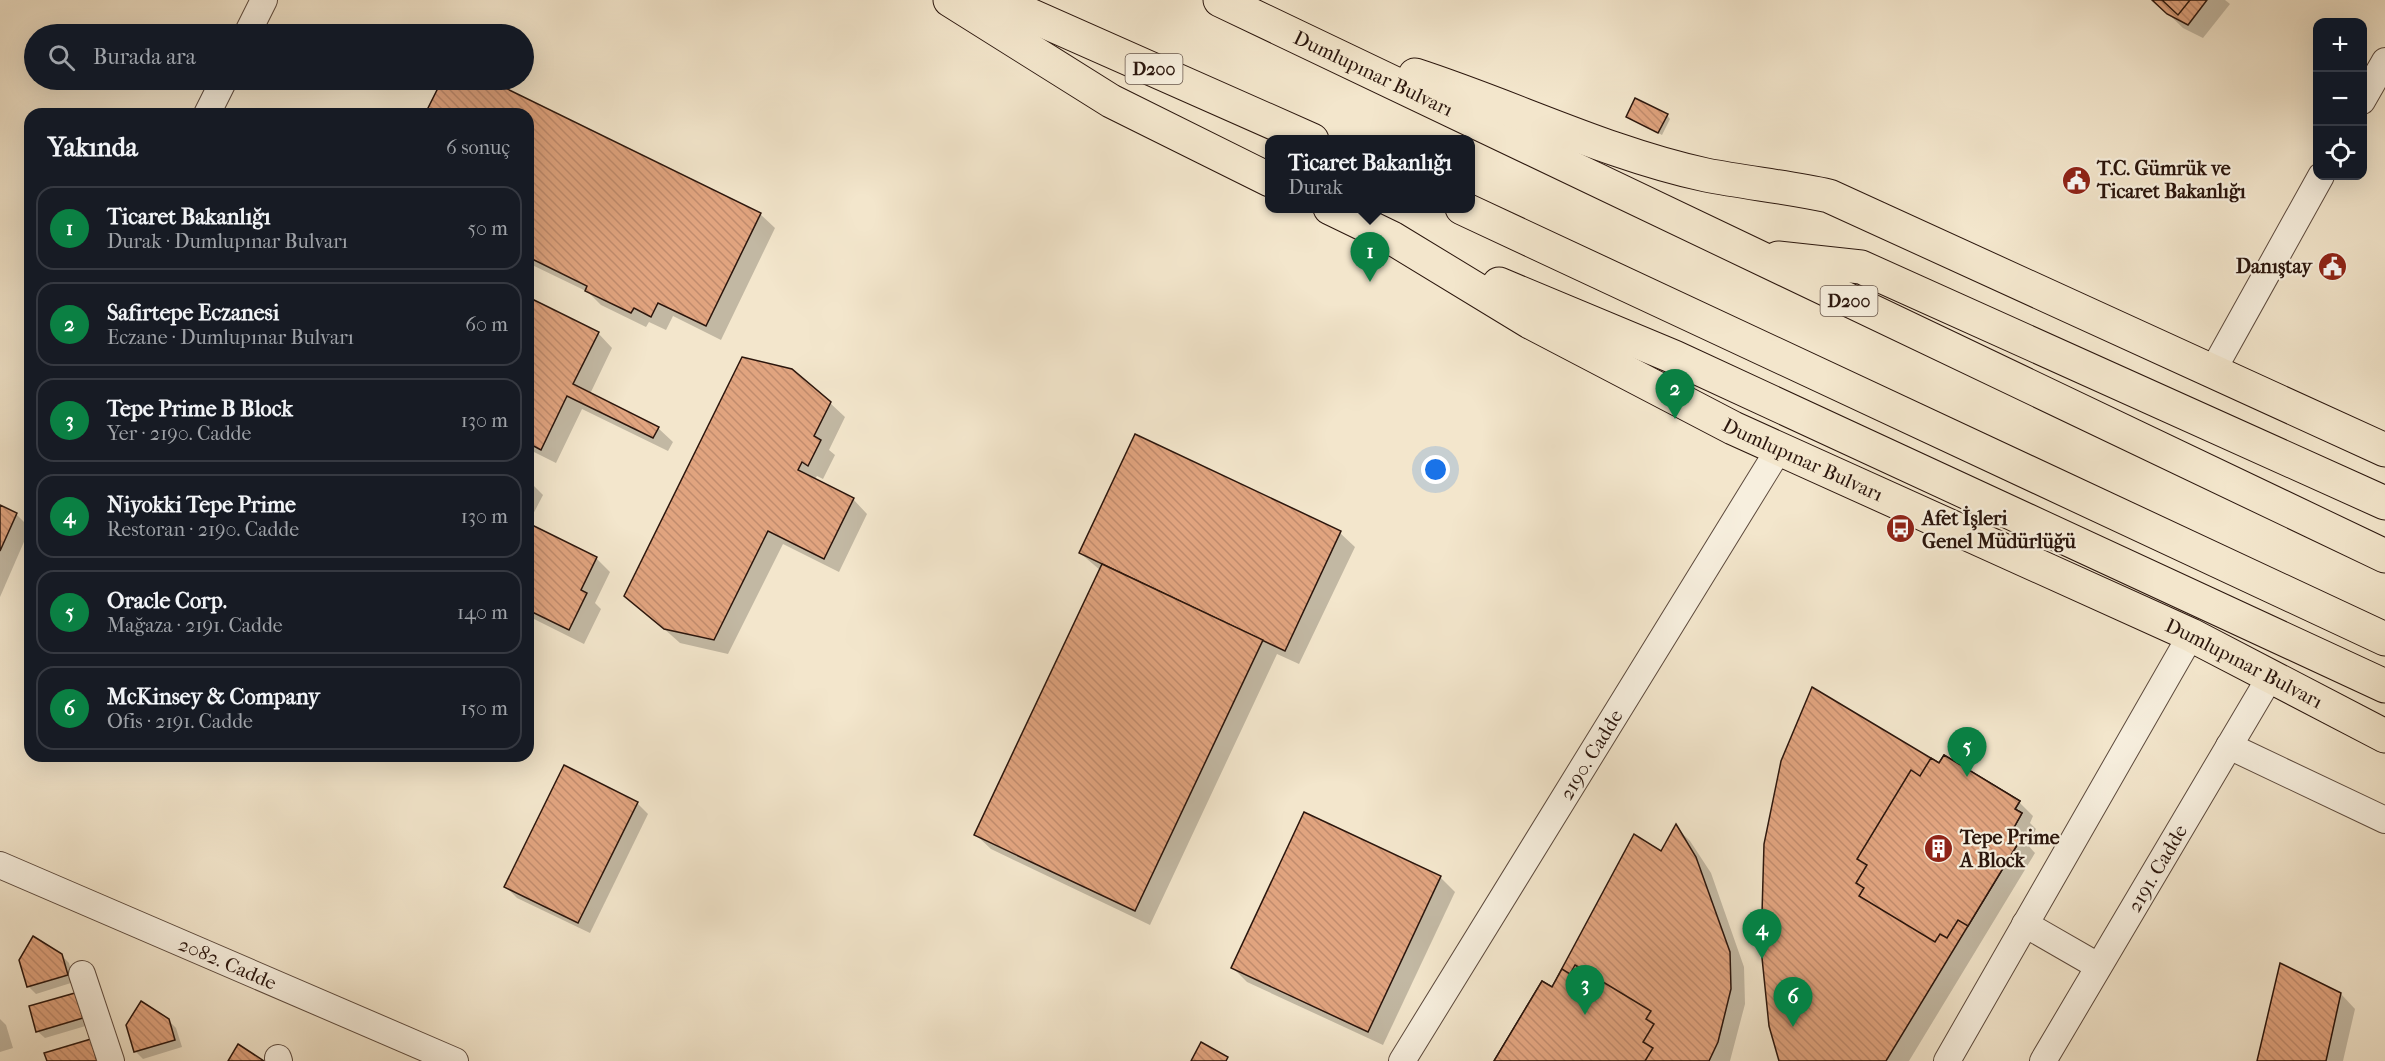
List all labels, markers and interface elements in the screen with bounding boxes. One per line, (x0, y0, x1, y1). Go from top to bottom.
map controls (2313, 18, 2367, 180)
button: + (2313, 18, 2367, 72)
search box (24, 24, 534, 90)
street label: Dumlupınar Bulvarı (1290, 25, 1457, 121)
icon: search (45, 41, 78, 74)
text: Burada ara (93, 44, 196, 70)
road number: D200 (1126, 54, 1182, 84)
button: − (2313, 72, 2367, 126)
button: locate (2313, 126, 2367, 180)
text: Yakında (48, 132, 138, 163)
popup (1265, 135, 1475, 213)
text: 6 sonuç (446, 136, 510, 159)
text: Ticaret Bakanlığı (1288, 150, 1452, 176)
place label: T.C. Gümrük ve Ticaret Bakanlığı (2096, 157, 2247, 203)
public building icon: T.C. Gümrük ve Ticaret Bakanlığı (2060, 164, 2092, 196)
text: Durak (1288, 176, 1343, 199)
text: Ticaret Bakanlığı (107, 204, 270, 230)
text: 1 (66, 217, 73, 240)
text: 50 m (467, 217, 508, 240)
text: Durak · Dumlupınar Bulvarı (107, 230, 348, 253)
pin: 1 (1350, 232, 1390, 282)
public building icon: Danıştay (2317, 250, 2349, 282)
place label: Danıştay (2236, 255, 2313, 279)
road number: D200 (1820, 286, 1878, 316)
text: Safirtepe Eczanesi (107, 300, 279, 326)
text: 2 (64, 313, 75, 336)
text: 60 m (465, 313, 508, 336)
text: Eczane · Dumlupınar Bulvarı (107, 326, 354, 349)
pin: 2 (1656, 370, 1694, 419)
text: Tepe Prime B Block (107, 396, 293, 422)
text: 3 (65, 409, 74, 432)
text: 130 m (461, 409, 508, 432)
street label: Dumlupınar Bulvarı (1719, 413, 1887, 506)
text: Yer · 2190. Cadde (107, 422, 251, 445)
your location (1421, 455, 1450, 484)
text: Niyokki Tepe Prime (107, 492, 296, 518)
text: 4 (64, 505, 75, 528)
text: 130 m (461, 505, 508, 528)
place label: Afet İşleri Genel Müdürlüğü (1920, 505, 2076, 553)
bus stop icon: Afet İşleri Genel Müdürlüğü (1885, 513, 1917, 545)
text: Restoran · 2190. Cadde (107, 518, 299, 541)
text: Oracle Corp. (107, 588, 227, 614)
text: 5 (65, 601, 74, 624)
text: 140 m (457, 601, 508, 624)
street label: Dumlupınar Bulvarı (2162, 613, 2327, 713)
text: Mağaza · 2191. Cadde (107, 614, 283, 637)
text: McKinsey & Company (107, 684, 320, 710)
text: 6 (64, 697, 75, 720)
text: 150 m (460, 697, 508, 720)
street label: 2190. Cadde (1554, 705, 1627, 804)
text: Ofis · 2191. Cadde (107, 710, 253, 733)
pin: 5 (1948, 728, 1986, 777)
street label: 2191. Cadde (2122, 820, 2192, 916)
place label: Tepe Prime A Block (1958, 826, 2060, 872)
building icon: Tepe Prime A Block (1923, 832, 1955, 864)
pin: 4 (1742, 910, 1782, 959)
street label: 2082. Cadde (175, 932, 280, 994)
pin: 3 (1566, 966, 1604, 1015)
pin: 6 (1774, 978, 1812, 1027)

